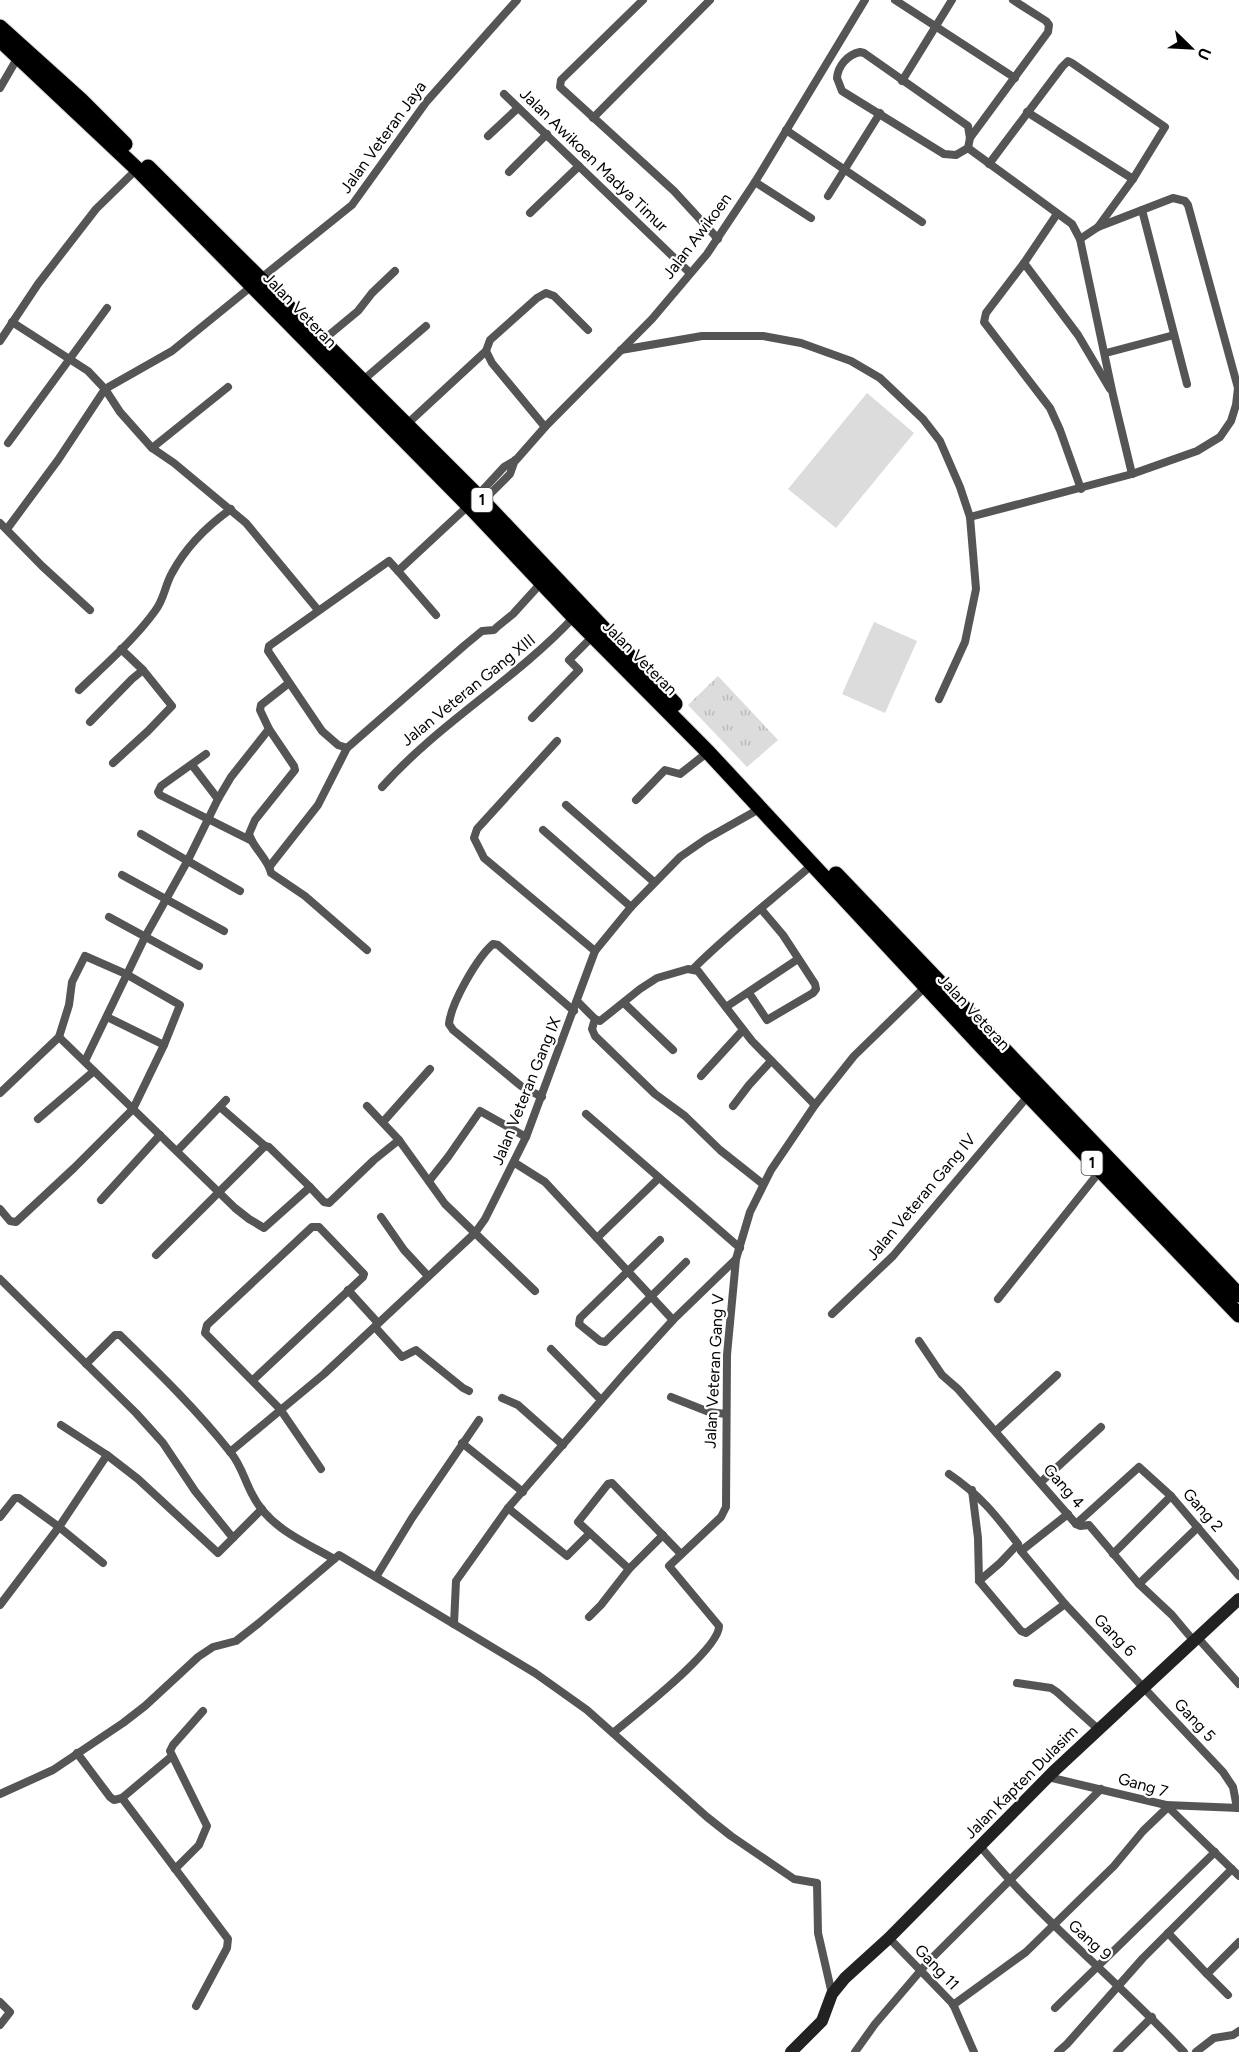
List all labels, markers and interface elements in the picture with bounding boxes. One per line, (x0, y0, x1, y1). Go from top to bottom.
north arrow (1161, 18, 1221, 78)
text: U (1193, 45, 1215, 63)
street label: Jalan Veteran Jaya (336, 77, 430, 197)
street label: Jalan Awikoen Madya Timur (516, 84, 672, 236)
street label: Jalan Awikoen (659, 189, 735, 283)
street label: Jalan Veteran (259, 268, 341, 352)
road number: 1 (472, 488, 492, 512)
street label: Jalan Veteran (599, 617, 681, 699)
street label: Jalan Veteran Gang XIII (397, 630, 539, 750)
street label: Jalan Veteran (934, 970, 1014, 1054)
street label: Jalan Veteran Gang IX (488, 1014, 564, 1168)
street label: Jalan Veteran Gang IV (863, 1130, 979, 1264)
road number: 1 (1082, 1151, 1102, 1175)
street label: Jalan Veteran Gang V (700, 1293, 728, 1449)
street label: Gang 4 (1040, 1460, 1088, 1512)
street label: Gang 2 (1179, 1484, 1227, 1536)
street label: Gang 6 (1090, 1610, 1140, 1660)
street label: Gang 5 (1170, 1695, 1220, 1745)
street label: Jalan Kapten Dulasim (960, 1721, 1082, 1843)
street label: Gang 7 (1116, 1769, 1171, 1801)
street label: Gang 9 (1064, 1916, 1116, 1964)
street label: Gang 11 (911, 1940, 963, 1994)

